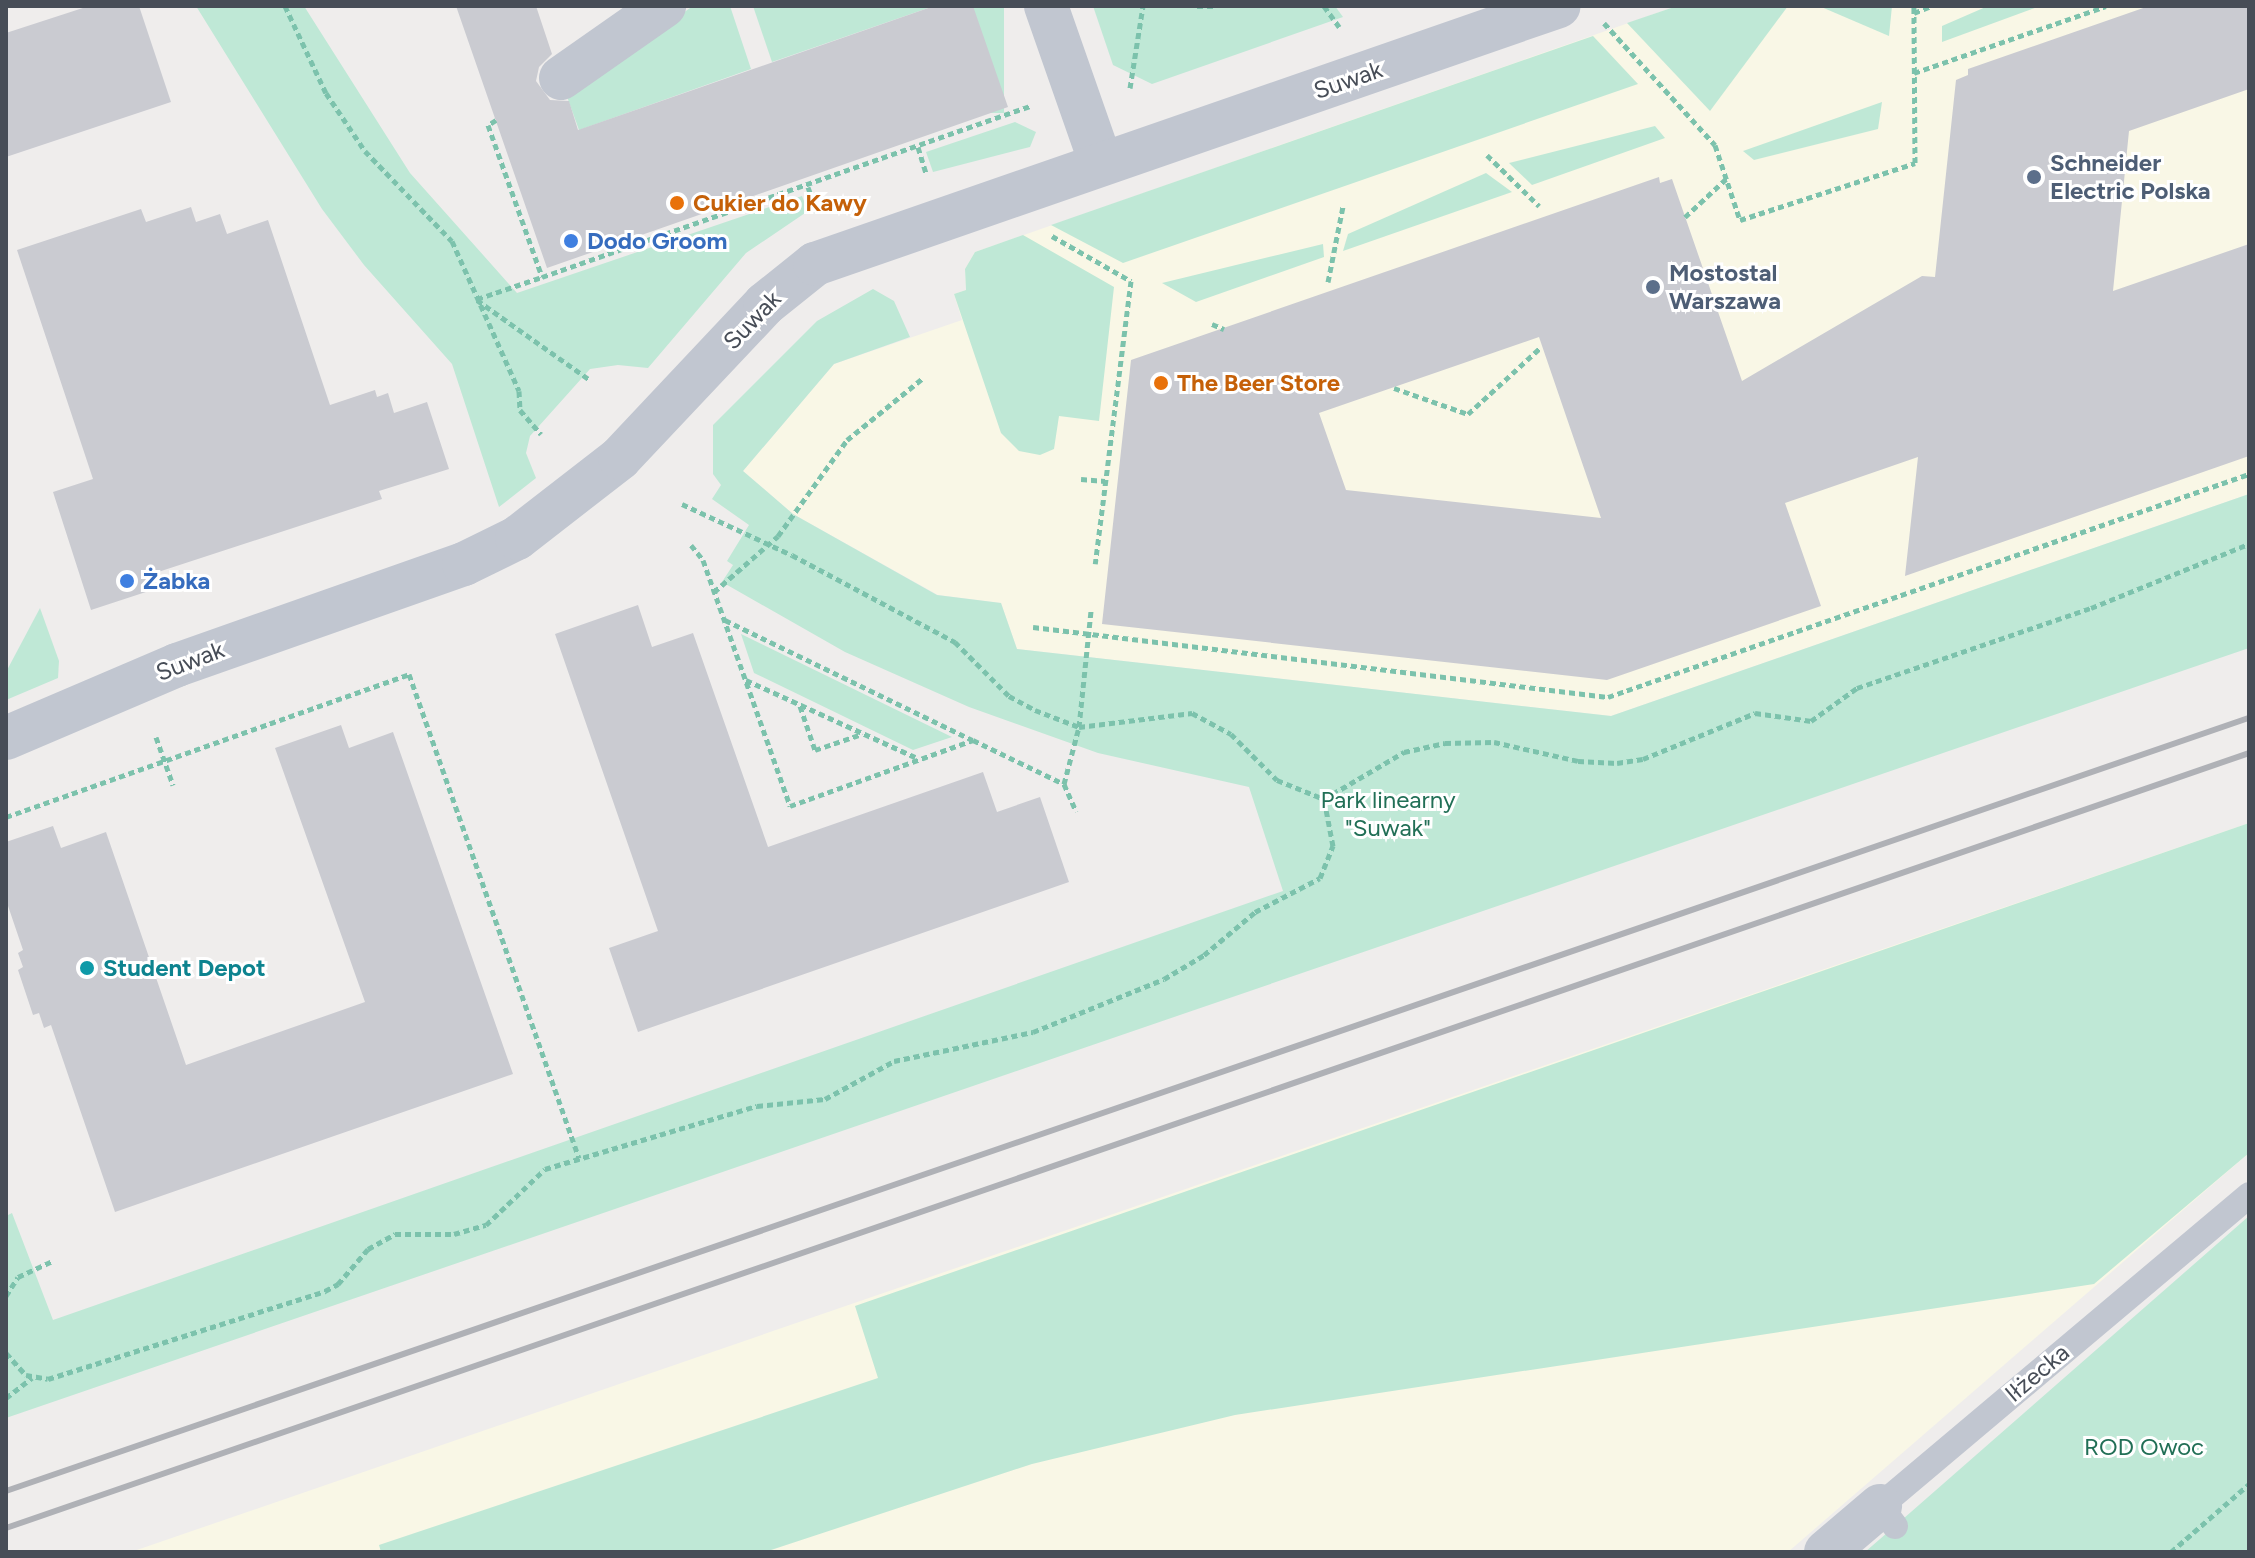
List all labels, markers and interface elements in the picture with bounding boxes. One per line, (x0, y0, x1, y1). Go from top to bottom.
street label: Suwak (1310, 55, 1386, 105)
place label: Schneider Electric Polska (2050, 149, 2211, 205)
marker: Schneider Electric Polska (2025, 168, 2043, 186)
place label: Cukier do Kawy (693, 189, 867, 217)
marker: Cukier do Kawy (668, 194, 686, 212)
place label: Dodo Groom (587, 227, 727, 255)
marker: Dodo Groom (562, 232, 580, 250)
place label: Mostostal Warszawa (1669, 259, 1781, 315)
marker: Mostostal Warszawa (1644, 278, 1662, 296)
street label: Suwak (717, 285, 787, 355)
place label: The Beer Store (1177, 369, 1340, 397)
marker: The Beer Store (1152, 374, 1170, 392)
place label: Żabka (143, 567, 210, 595)
marker: Żabka (118, 572, 136, 590)
street label: Suwak (152, 635, 228, 687)
park label: Park linearny "Suwak" (1320, 786, 1456, 842)
place label: Student Depot (103, 954, 266, 982)
marker: Student Depot (78, 959, 96, 977)
street label: Iłżecka (1999, 1338, 2075, 1408)
park label: ROD Owoc (2084, 1433, 2204, 1461)

